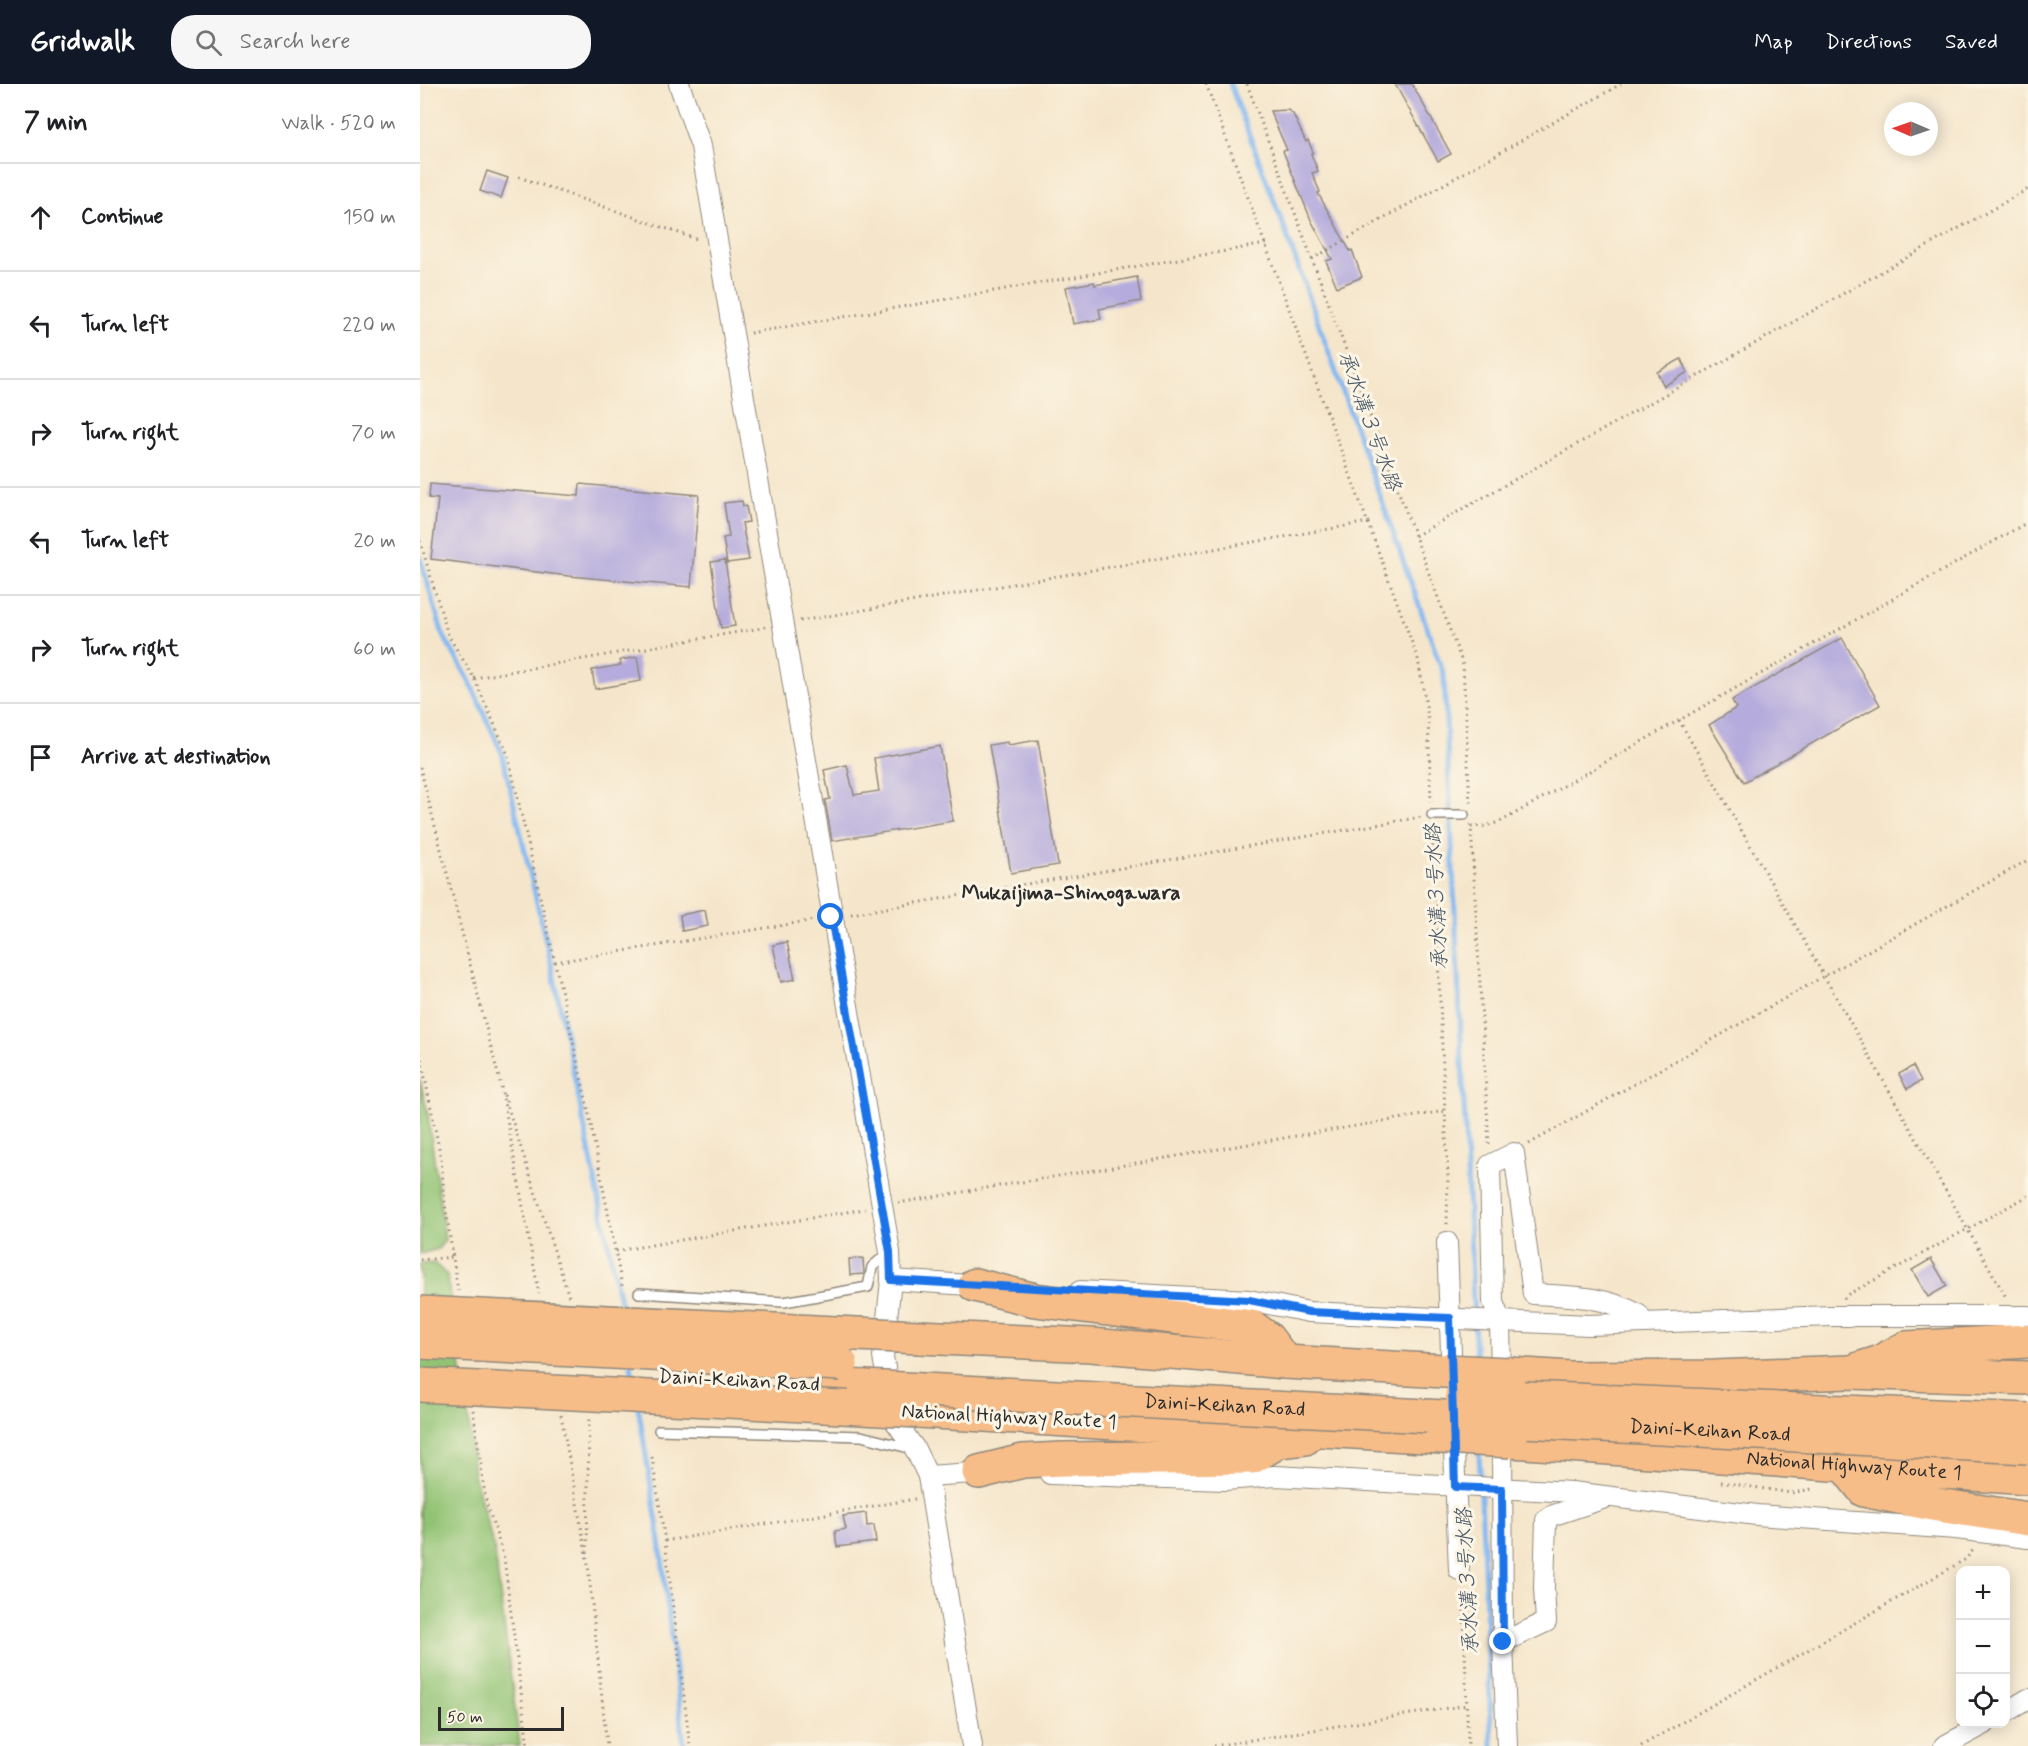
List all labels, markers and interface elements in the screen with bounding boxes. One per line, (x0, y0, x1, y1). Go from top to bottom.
search box (171, 15, 591, 69)
text: Gridwalk (30, 24, 135, 61)
icon: search (192, 26, 225, 59)
text: Search here (240, 28, 351, 56)
text: Map (1754, 28, 1793, 56)
text: Directions (1826, 28, 1912, 56)
text: Saved (1945, 28, 1998, 56)
north arrow (1884, 102, 1938, 156)
text: 7 min (24, 106, 88, 140)
text: Walk · 520 m (282, 110, 396, 137)
icon: ahead (24, 201, 57, 234)
text: Continue (81, 203, 163, 231)
text: 150 m (343, 204, 396, 231)
icon: left (24, 309, 57, 342)
text: Turn left (81, 311, 169, 339)
text: 220 m (342, 312, 396, 339)
water label: 承水溝３号水路 (1331, 347, 1408, 496)
icon: right (24, 417, 57, 450)
text: Turn right (81, 419, 179, 447)
text: 70 m (351, 420, 396, 447)
icon: left (24, 525, 57, 558)
text: Turn left (81, 527, 169, 555)
text: 20 m (353, 528, 396, 555)
icon: right (24, 633, 57, 666)
text: Turn right (81, 635, 179, 663)
text: 60 m (353, 636, 396, 663)
icon: arrive (24, 741, 57, 774)
text: Arrive at destination (81, 743, 271, 771)
water label: 承水溝３号水路 (1419, 822, 1455, 971)
district label: Mukaijima-Shinogawara (961, 879, 1181, 907)
route start (817, 903, 843, 929)
street label: Daini-Keihan Road (658, 1363, 820, 1399)
street label: Daini-Keihan Road (1143, 1388, 1306, 1423)
street label: National Highway Route 1 (901, 1398, 1117, 1436)
street label: Daini-Keihan Road (1629, 1413, 1791, 1448)
street label: National Highway Route 1 (1746, 1444, 1962, 1487)
water label: 承水溝３号水路 (1450, 1506, 1486, 1655)
map controls (1956, 1566, 2010, 1728)
button: + (1956, 1566, 2010, 1620)
button: − (1956, 1620, 2010, 1674)
route end (1489, 1628, 1515, 1654)
button: locate (1956, 1674, 2010, 1728)
scale bar (438, 1704, 564, 1732)
text: 50 m (447, 1707, 483, 1728)

